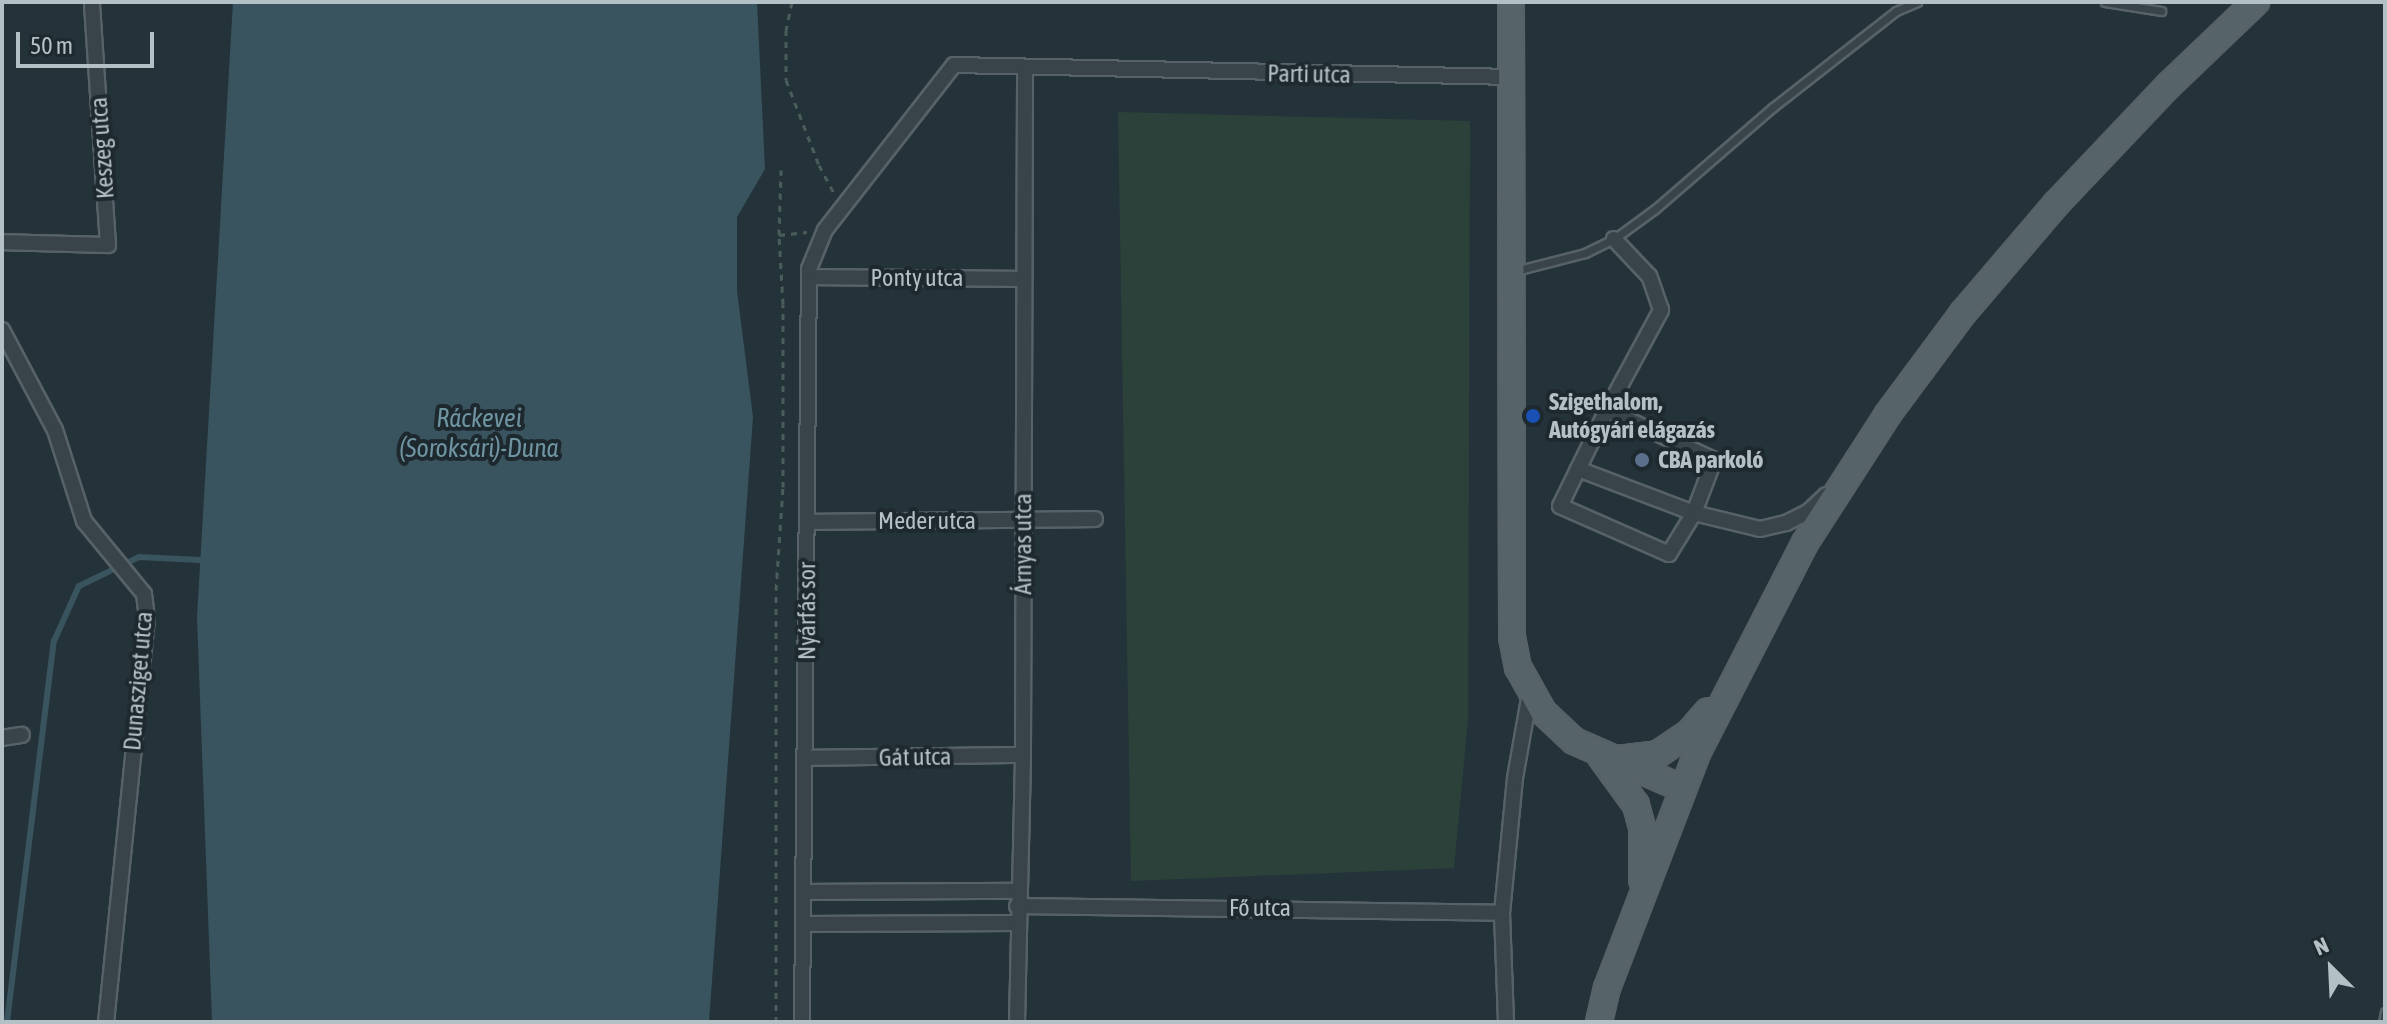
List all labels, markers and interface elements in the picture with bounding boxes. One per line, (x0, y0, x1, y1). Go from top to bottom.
scale bar (20, 16, 158, 66)
text: 50 m (30, 32, 73, 59)
street label: Parti utca (1267, 59, 1351, 89)
street label: Keszeg utca (84, 96, 120, 200)
street label: Ponty utca (871, 264, 963, 292)
place label: Szigethalom, Autógyári elágazás (1549, 388, 1715, 444)
water label: Ráckevei (Soroksári)-Duna (399, 403, 559, 464)
marker: Szigethalom, Autógyári elágazás (1524, 407, 1542, 425)
place label: CBA parkoló (1658, 446, 1764, 474)
marker: CBA parkoló (1633, 451, 1651, 469)
street label: Árnyas utca (1009, 493, 1037, 595)
street label: Meder utca (878, 507, 976, 535)
street label: Nyárfás sor (793, 562, 821, 660)
street label: Dunasziget utca (118, 610, 158, 752)
street label: Gát utca (879, 742, 951, 772)
street label: Fő utca (1229, 894, 1291, 922)
north arrow (2291, 928, 2371, 1008)
text: N (2310, 932, 2332, 961)

